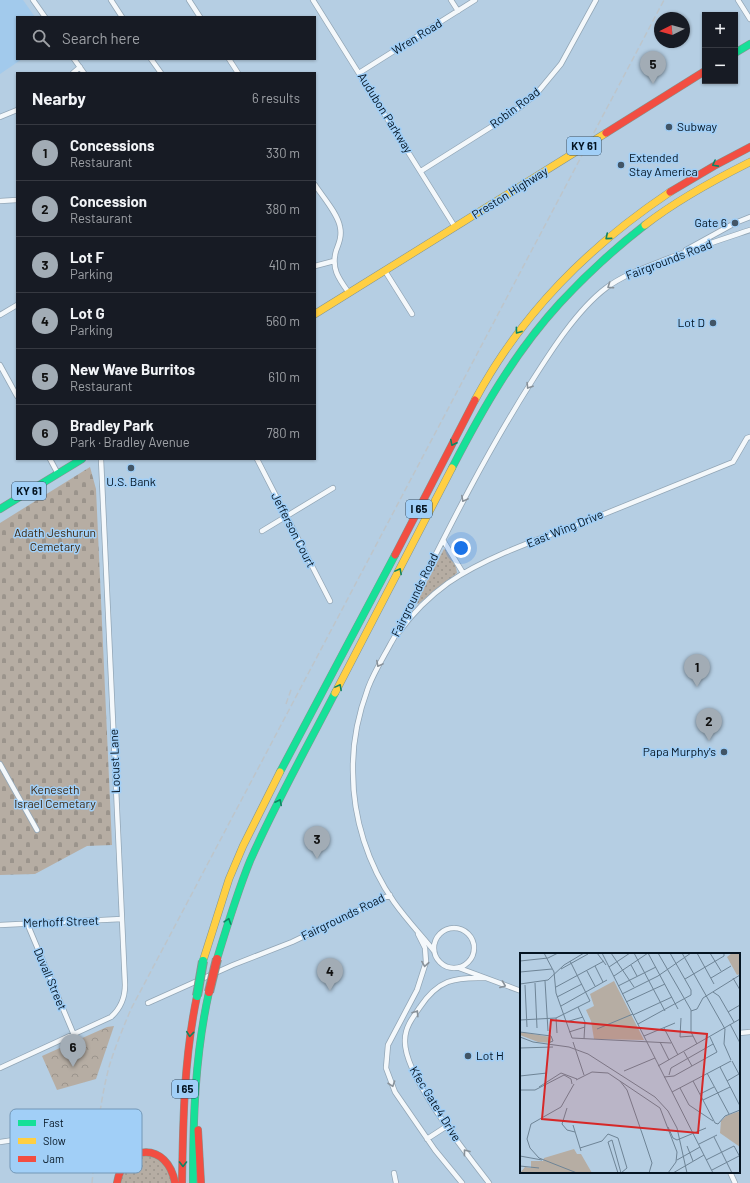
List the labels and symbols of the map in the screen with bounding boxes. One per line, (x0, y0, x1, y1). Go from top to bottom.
north arrow (654, 12, 690, 48)
street label: Wren Road (389, 15, 444, 57)
pin: 5 (640, 51, 666, 84)
street label: Audubon Parkway (355, 70, 416, 156)
street label: Robin Road (487, 84, 542, 131)
place label: Subway (677, 119, 717, 133)
marker: Subway (664, 122, 674, 132)
road number: KY 61 (567, 137, 601, 155)
place label: Extended Stay America (629, 150, 698, 178)
one-way arrow (712, 159, 719, 167)
marker: Extended Stay America (616, 160, 626, 170)
street label: Preston Highway (469, 163, 550, 221)
place label: Gate 6 (694, 215, 727, 229)
marker: Gate 6 (730, 218, 740, 228)
one-way arrow (605, 232, 612, 239)
street label: Fairgrounds Road (624, 236, 714, 282)
one-way arrow (607, 281, 614, 289)
place label: Lot D (678, 315, 705, 329)
marker: Lot D (708, 318, 718, 328)
one-way arrow (516, 327, 523, 334)
one-way arrow (526, 382, 534, 389)
one-way arrow (450, 439, 458, 446)
marker: U.S. Bank (126, 463, 136, 473)
place label: U.S. Bank (106, 474, 156, 488)
road number: KY 61 (12, 482, 46, 500)
street label: Jefferson Court (269, 490, 319, 569)
one-way arrow (461, 495, 469, 502)
road number: I 65 (406, 500, 432, 518)
street label: East Wing Drive (524, 506, 605, 550)
park label: Adath Jeshurun Cemetary (14, 525, 96, 553)
your location (451, 538, 471, 558)
street label: Fairgrounds Road (388, 551, 440, 639)
one-way arrow (394, 568, 402, 576)
pin: 1 (684, 654, 710, 687)
one-way arrow (376, 660, 383, 667)
one-way arrow (334, 683, 342, 691)
pin: 2 (696, 708, 722, 741)
street label: Locust Lane (106, 729, 122, 793)
place label: Papa Murphy's (643, 744, 716, 758)
marker: Papa Murphy's (719, 747, 729, 757)
park label: Keneseth Israel Cemetary (14, 782, 96, 810)
one-way arrow (274, 799, 281, 806)
pin: 3 (304, 826, 330, 859)
street label: Fairgrounds Road (299, 890, 387, 942)
street label: Merhoff Street (23, 913, 99, 929)
one-way arrow (223, 918, 232, 925)
street label: Duvall Street (32, 945, 70, 1012)
inset map (520, 953, 740, 1173)
pin: 4 (317, 958, 343, 991)
one-way arrow (421, 961, 429, 967)
one-way arrow (500, 980, 507, 988)
one-way arrow (411, 1010, 419, 1017)
one-way arrow (186, 1031, 195, 1037)
pin: 6 (60, 1034, 86, 1067)
place label: Lot H (476, 1048, 504, 1062)
marker: Lot H (463, 1051, 473, 1061)
street label: Kfec Gate4 Drive (407, 1063, 465, 1144)
road number: I 65 (172, 1080, 198, 1098)
one-way arrow (388, 1081, 396, 1088)
legend (10, 1109, 142, 1173)
text: Fast (43, 1116, 64, 1129)
text: Slow (43, 1134, 66, 1147)
one-way arrow (464, 1149, 471, 1156)
text: Jam (43, 1152, 64, 1165)
one-way arrow (178, 1161, 187, 1167)

